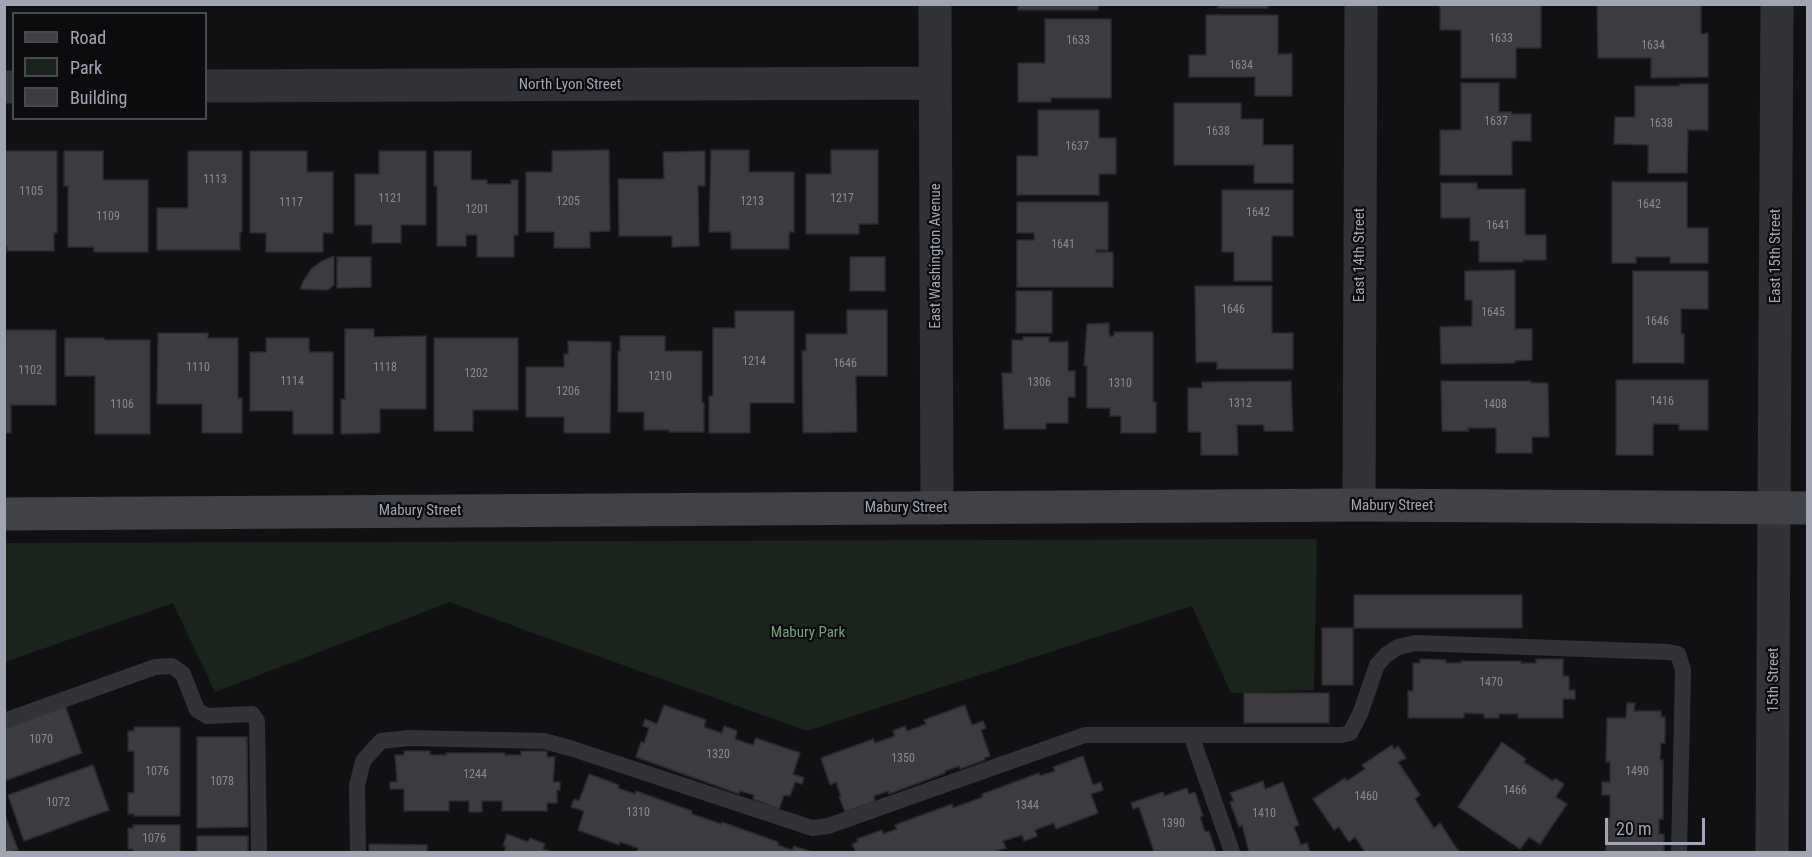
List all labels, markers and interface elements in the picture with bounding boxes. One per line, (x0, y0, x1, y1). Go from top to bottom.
legend (12, 12, 207, 120)
text: Road (70, 27, 106, 48)
house number: 1633 (1489, 32, 1513, 46)
house number: 1633 (1066, 34, 1090, 48)
house number: 1634 (1641, 39, 1665, 53)
text: Park (70, 57, 102, 78)
house number: 1634 (1229, 59, 1253, 73)
street label: North Lyon Street (519, 76, 621, 94)
text: Building (70, 87, 127, 108)
house number: 1637 (1484, 115, 1508, 129)
house number: 1638 (1649, 117, 1673, 131)
house number: 1638 (1206, 125, 1230, 139)
house number: 1637 (1065, 140, 1089, 154)
house number: 1113 (203, 173, 227, 187)
street label: East Washington Avenue (927, 183, 945, 329)
house number: 1105 (19, 185, 43, 199)
house number: 1121 (378, 192, 402, 206)
house number: 1217 (830, 192, 854, 206)
house number: 1205 (556, 195, 580, 209)
house number: 1213 (740, 195, 764, 209)
house number: 1117 (279, 196, 303, 210)
house number: 1642 (1637, 198, 1661, 212)
house number: 1201 (465, 203, 489, 217)
house number: 1642 (1246, 206, 1270, 220)
street label: East 14th Street (1351, 208, 1369, 302)
street label: East 15th Street (1767, 209, 1785, 303)
house number: 1109 (96, 210, 120, 224)
house number: 1641 (1486, 219, 1510, 233)
house number: 1641 (1051, 238, 1075, 252)
house number: 1646 (1221, 303, 1245, 317)
house number: 1645 (1481, 306, 1505, 320)
house number: 1646 (1645, 315, 1669, 329)
house number: 1214 (742, 355, 766, 369)
house number: 1646 (833, 357, 857, 371)
house number: 1110 (186, 361, 210, 375)
house number: 1118 (373, 361, 397, 375)
house number: 1102 (18, 364, 42, 378)
house number: 1202 (464, 367, 488, 381)
house number: 1210 (648, 370, 672, 384)
house number: 1114 (280, 375, 304, 389)
house number: 1306 (1027, 376, 1051, 390)
house number: 1310 (1108, 377, 1132, 391)
house number: 1206 (556, 385, 580, 399)
house number: 1416 (1650, 395, 1674, 409)
house number: 1312 (1228, 397, 1252, 411)
house number: 1106 (110, 398, 134, 412)
house number: 1408 (1483, 398, 1507, 412)
street label: Mabury Street (1351, 497, 1433, 515)
street label: Mabury Street (865, 499, 947, 517)
street label: Mabury Street (379, 502, 461, 520)
park label: Mabury Park (771, 624, 845, 642)
street label: 15th Street (1765, 647, 1783, 713)
house number: 1470 (1479, 676, 1503, 690)
house number: 1070 (29, 733, 53, 747)
house number: 1320 (706, 748, 730, 762)
house number: 1350 (891, 752, 915, 766)
house number: 1076 (145, 765, 169, 779)
house number: 1490 (1625, 765, 1649, 779)
house number: 1244 (463, 768, 487, 782)
house number: 1078 (210, 775, 234, 789)
house number: 1466 (1503, 784, 1527, 798)
house number: 1460 (1354, 790, 1378, 804)
house number: 1072 (46, 796, 70, 810)
house number: 1344 (1015, 799, 1039, 813)
house number: 1310 (626, 806, 650, 820)
scale bar (1608, 806, 1708, 844)
house number: 1410 (1252, 807, 1276, 821)
house number: 1390 (1161, 817, 1185, 831)
text: 20 m (1616, 818, 1651, 839)
house number: 1076 (142, 832, 166, 846)

